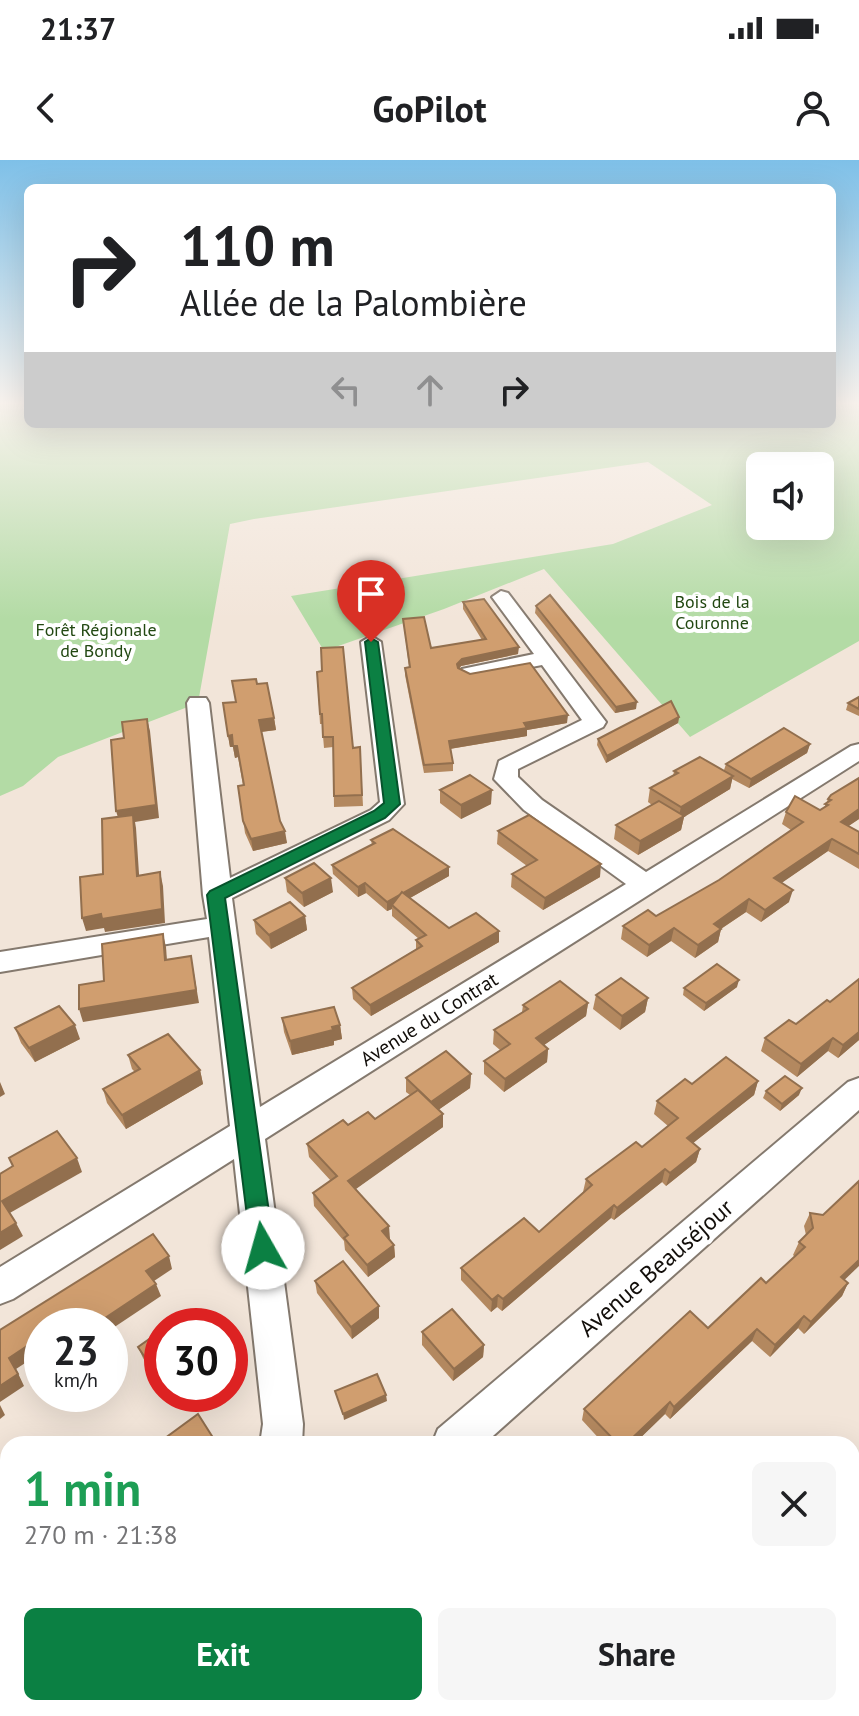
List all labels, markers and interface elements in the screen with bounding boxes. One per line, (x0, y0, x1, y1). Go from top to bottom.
text: 21:37 (40, 9, 116, 48)
text: GoPilot (372, 85, 487, 132)
icon: back (24, 86, 68, 130)
icon: person (791, 86, 835, 130)
text: 110 m (180, 209, 335, 281)
icon: right (48, 216, 152, 320)
text: Allée de la Palombière (180, 279, 527, 326)
icon: left (324, 368, 368, 412)
icon: ahead (408, 368, 452, 412)
icon: right (492, 368, 536, 412)
map controls (746, 452, 834, 540)
button: sound (746, 452, 834, 540)
pin (337, 560, 405, 642)
icon: arrive (349, 572, 393, 616)
park label: Bois de la Couronne (674, 590, 750, 634)
park label: Forêt Régionale de Bondy (35, 618, 157, 662)
street label: Avenue du Contrat (355, 966, 503, 1072)
street label: Avenue Beauséjour (572, 1192, 739, 1343)
position arrow (221, 1206, 305, 1290)
speed limit sign: 30 (144, 1308, 248, 1412)
text: 23 (53, 1324, 99, 1376)
text: km/h (54, 1367, 98, 1393)
text: 1 min (24, 1457, 141, 1519)
button: close (752, 1462, 836, 1546)
text: 270 m · 21:38 (24, 1518, 178, 1551)
button: Exit (24, 1608, 422, 1700)
button: Share (438, 1608, 836, 1700)

